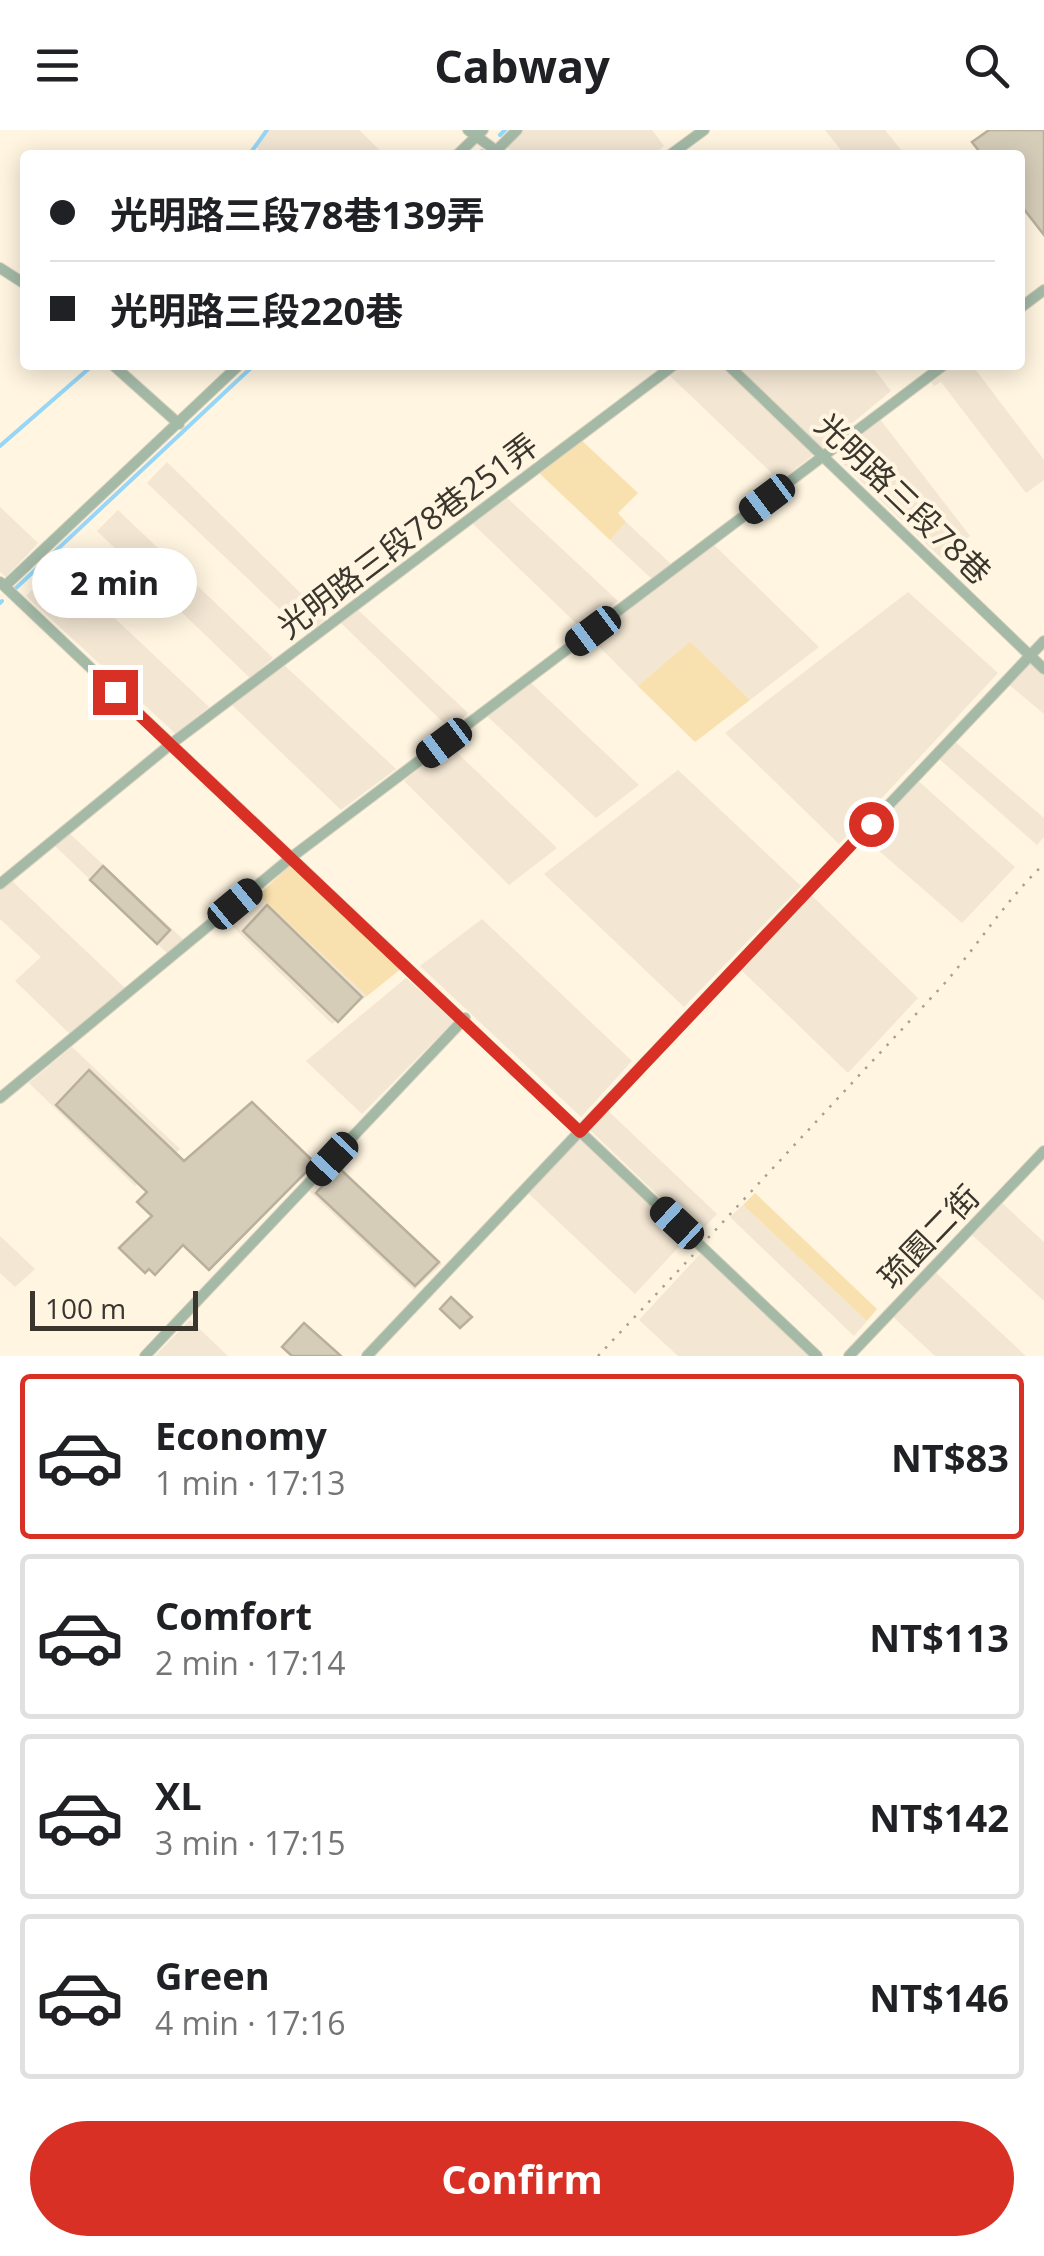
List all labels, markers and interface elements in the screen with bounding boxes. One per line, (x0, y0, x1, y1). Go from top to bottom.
text: Cabway (434, 35, 610, 96)
icon: menu (30, 38, 85, 93)
icon: search (959, 38, 1014, 93)
text: 光明路三段78巷139弄 (110, 188, 485, 240)
text: 光明路三段220巷 (110, 284, 403, 336)
street label: 光明路三段78巷 (807, 403, 1001, 593)
street label: 光明路三段78巷251弄 (268, 423, 546, 647)
car (734, 469, 800, 529)
callout: 2 min (32, 547, 198, 617)
text: 2 min (70, 561, 159, 604)
car (560, 601, 626, 661)
route end (93, 670, 138, 715)
car (411, 713, 477, 773)
route start (849, 802, 894, 847)
car (202, 873, 268, 935)
car (301, 1127, 363, 1191)
street label: 琉園二街 (868, 1175, 988, 1297)
car (645, 1192, 709, 1254)
scale bar (30, 1286, 198, 1330)
text: 100 m (45, 1289, 126, 1327)
text: Economy (155, 1409, 327, 1461)
icon: car (35, 1412, 125, 1502)
text: NT$83 (891, 1431, 1009, 1483)
text: 1 min · 17:13 (155, 1461, 346, 1504)
text: Comfort (155, 1589, 312, 1641)
icon: car (35, 1592, 125, 1682)
text: NT$113 (869, 1611, 1009, 1663)
text: 2 min · 17:14 (155, 1641, 346, 1684)
text: XL (155, 1769, 202, 1821)
icon: car (35, 1772, 125, 1862)
text: NT$142 (869, 1791, 1009, 1843)
text: 3 min · 17:15 (155, 1821, 346, 1864)
text: Green (155, 1949, 270, 2001)
icon: car (35, 1952, 125, 2042)
text: NT$146 (869, 1971, 1009, 2023)
text: 4 min · 17:16 (155, 2001, 346, 2044)
button: Confirm (30, 2121, 1014, 2236)

